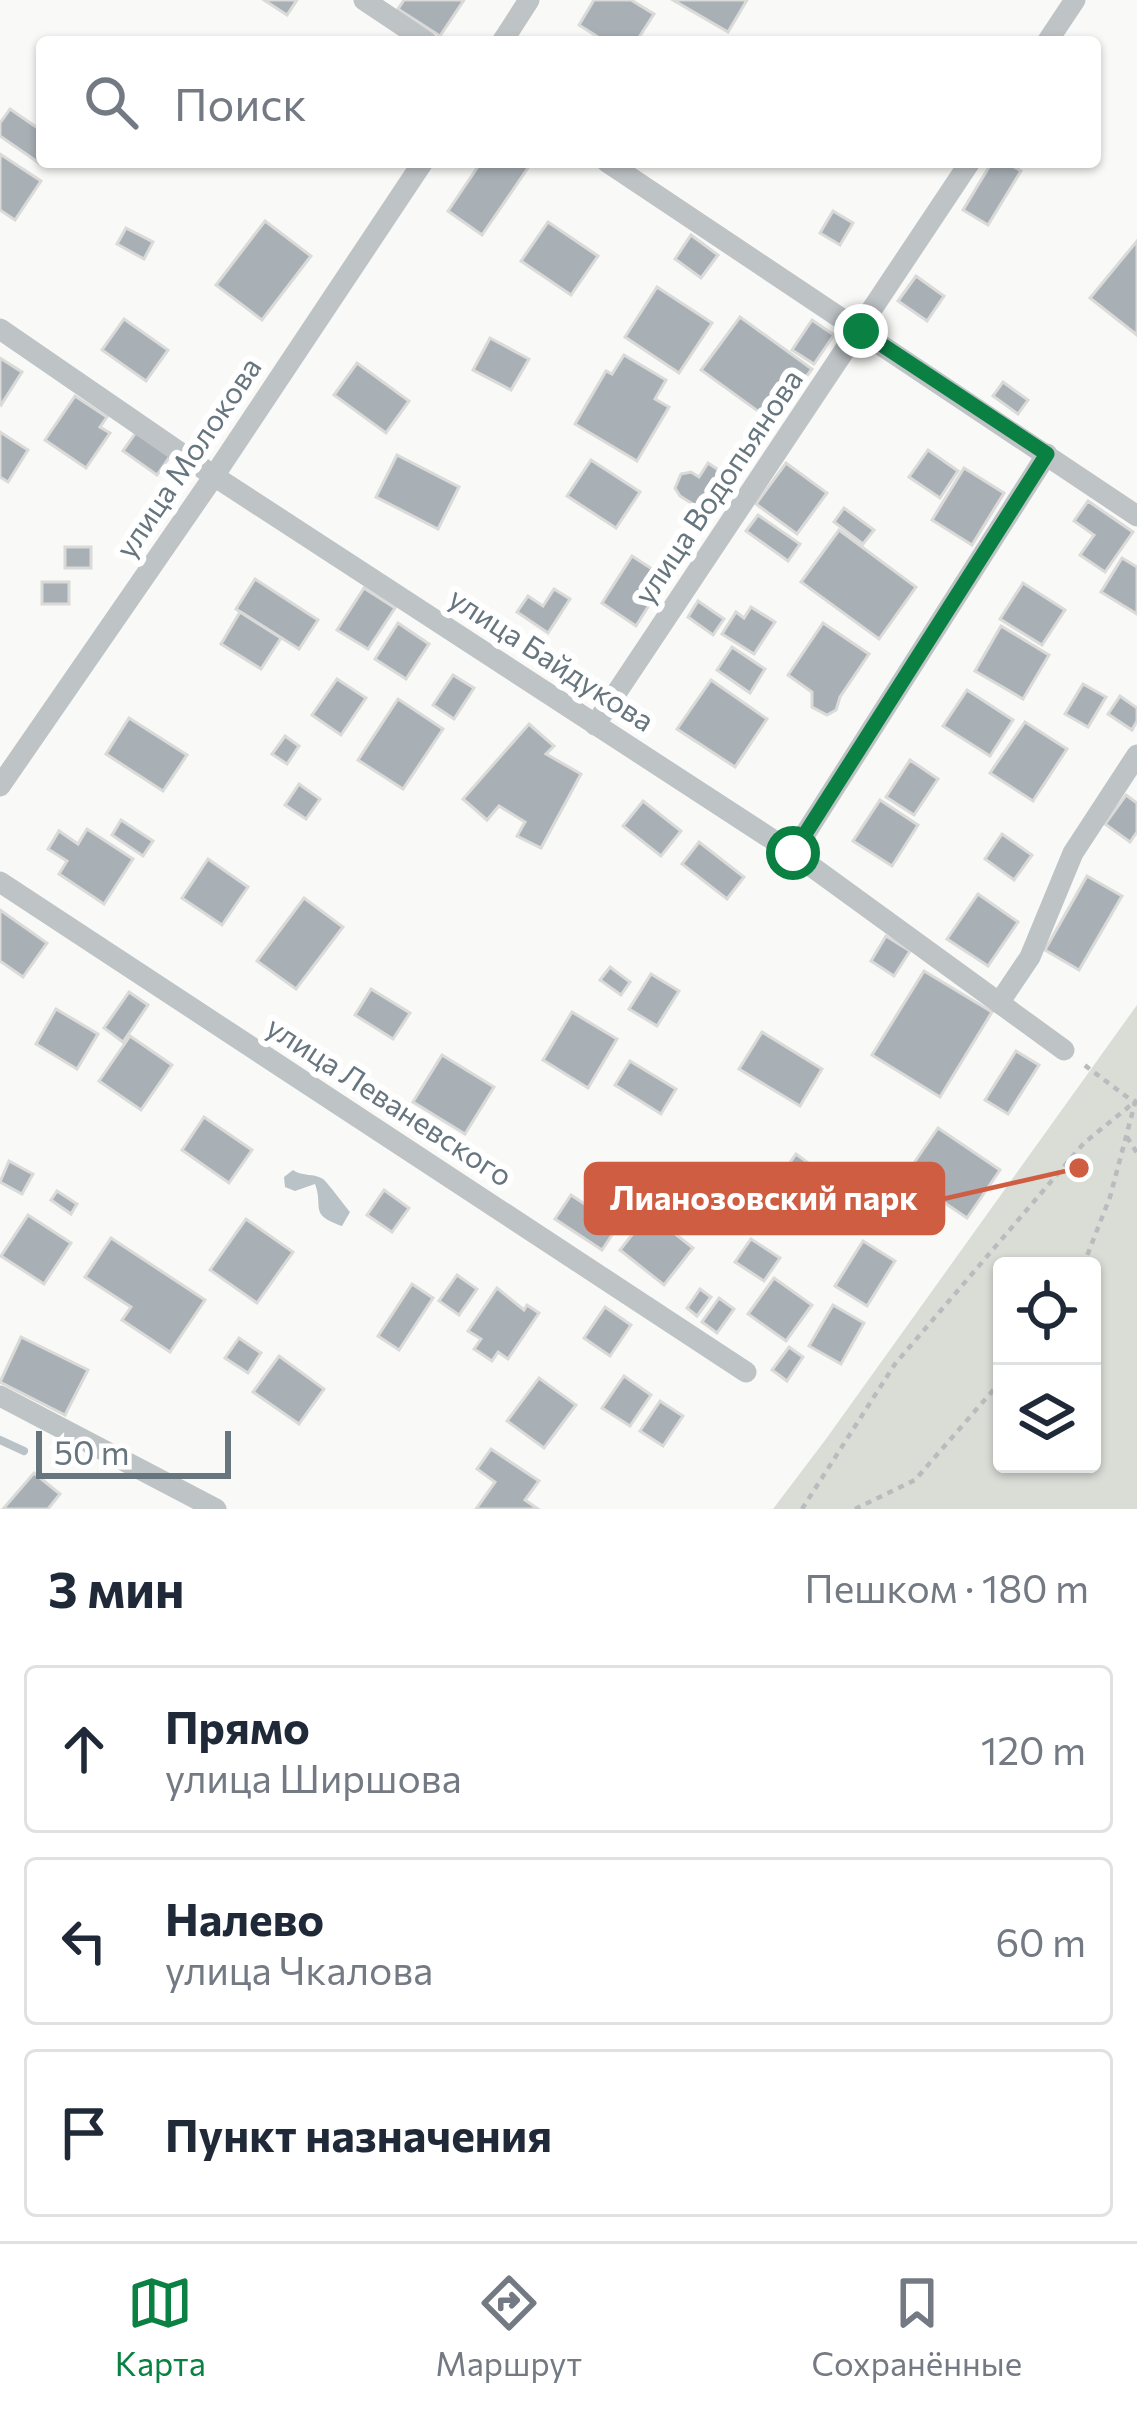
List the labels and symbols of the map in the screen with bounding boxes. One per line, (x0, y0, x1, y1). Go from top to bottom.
route end (834, 304, 888, 358)
street label: улица Молокова (106, 349, 268, 564)
street label: улица Водопьянова (625, 361, 809, 610)
street label: улица Байдукова (443, 578, 662, 738)
route start (766, 826, 820, 880)
street label: улица Леваневского (261, 1007, 520, 1193)
callout: Лианозовский парк (586, 1164, 943, 1233)
text: Лианозовский парк (610, 1176, 918, 1217)
scale bar (36, 1425, 231, 1478)

